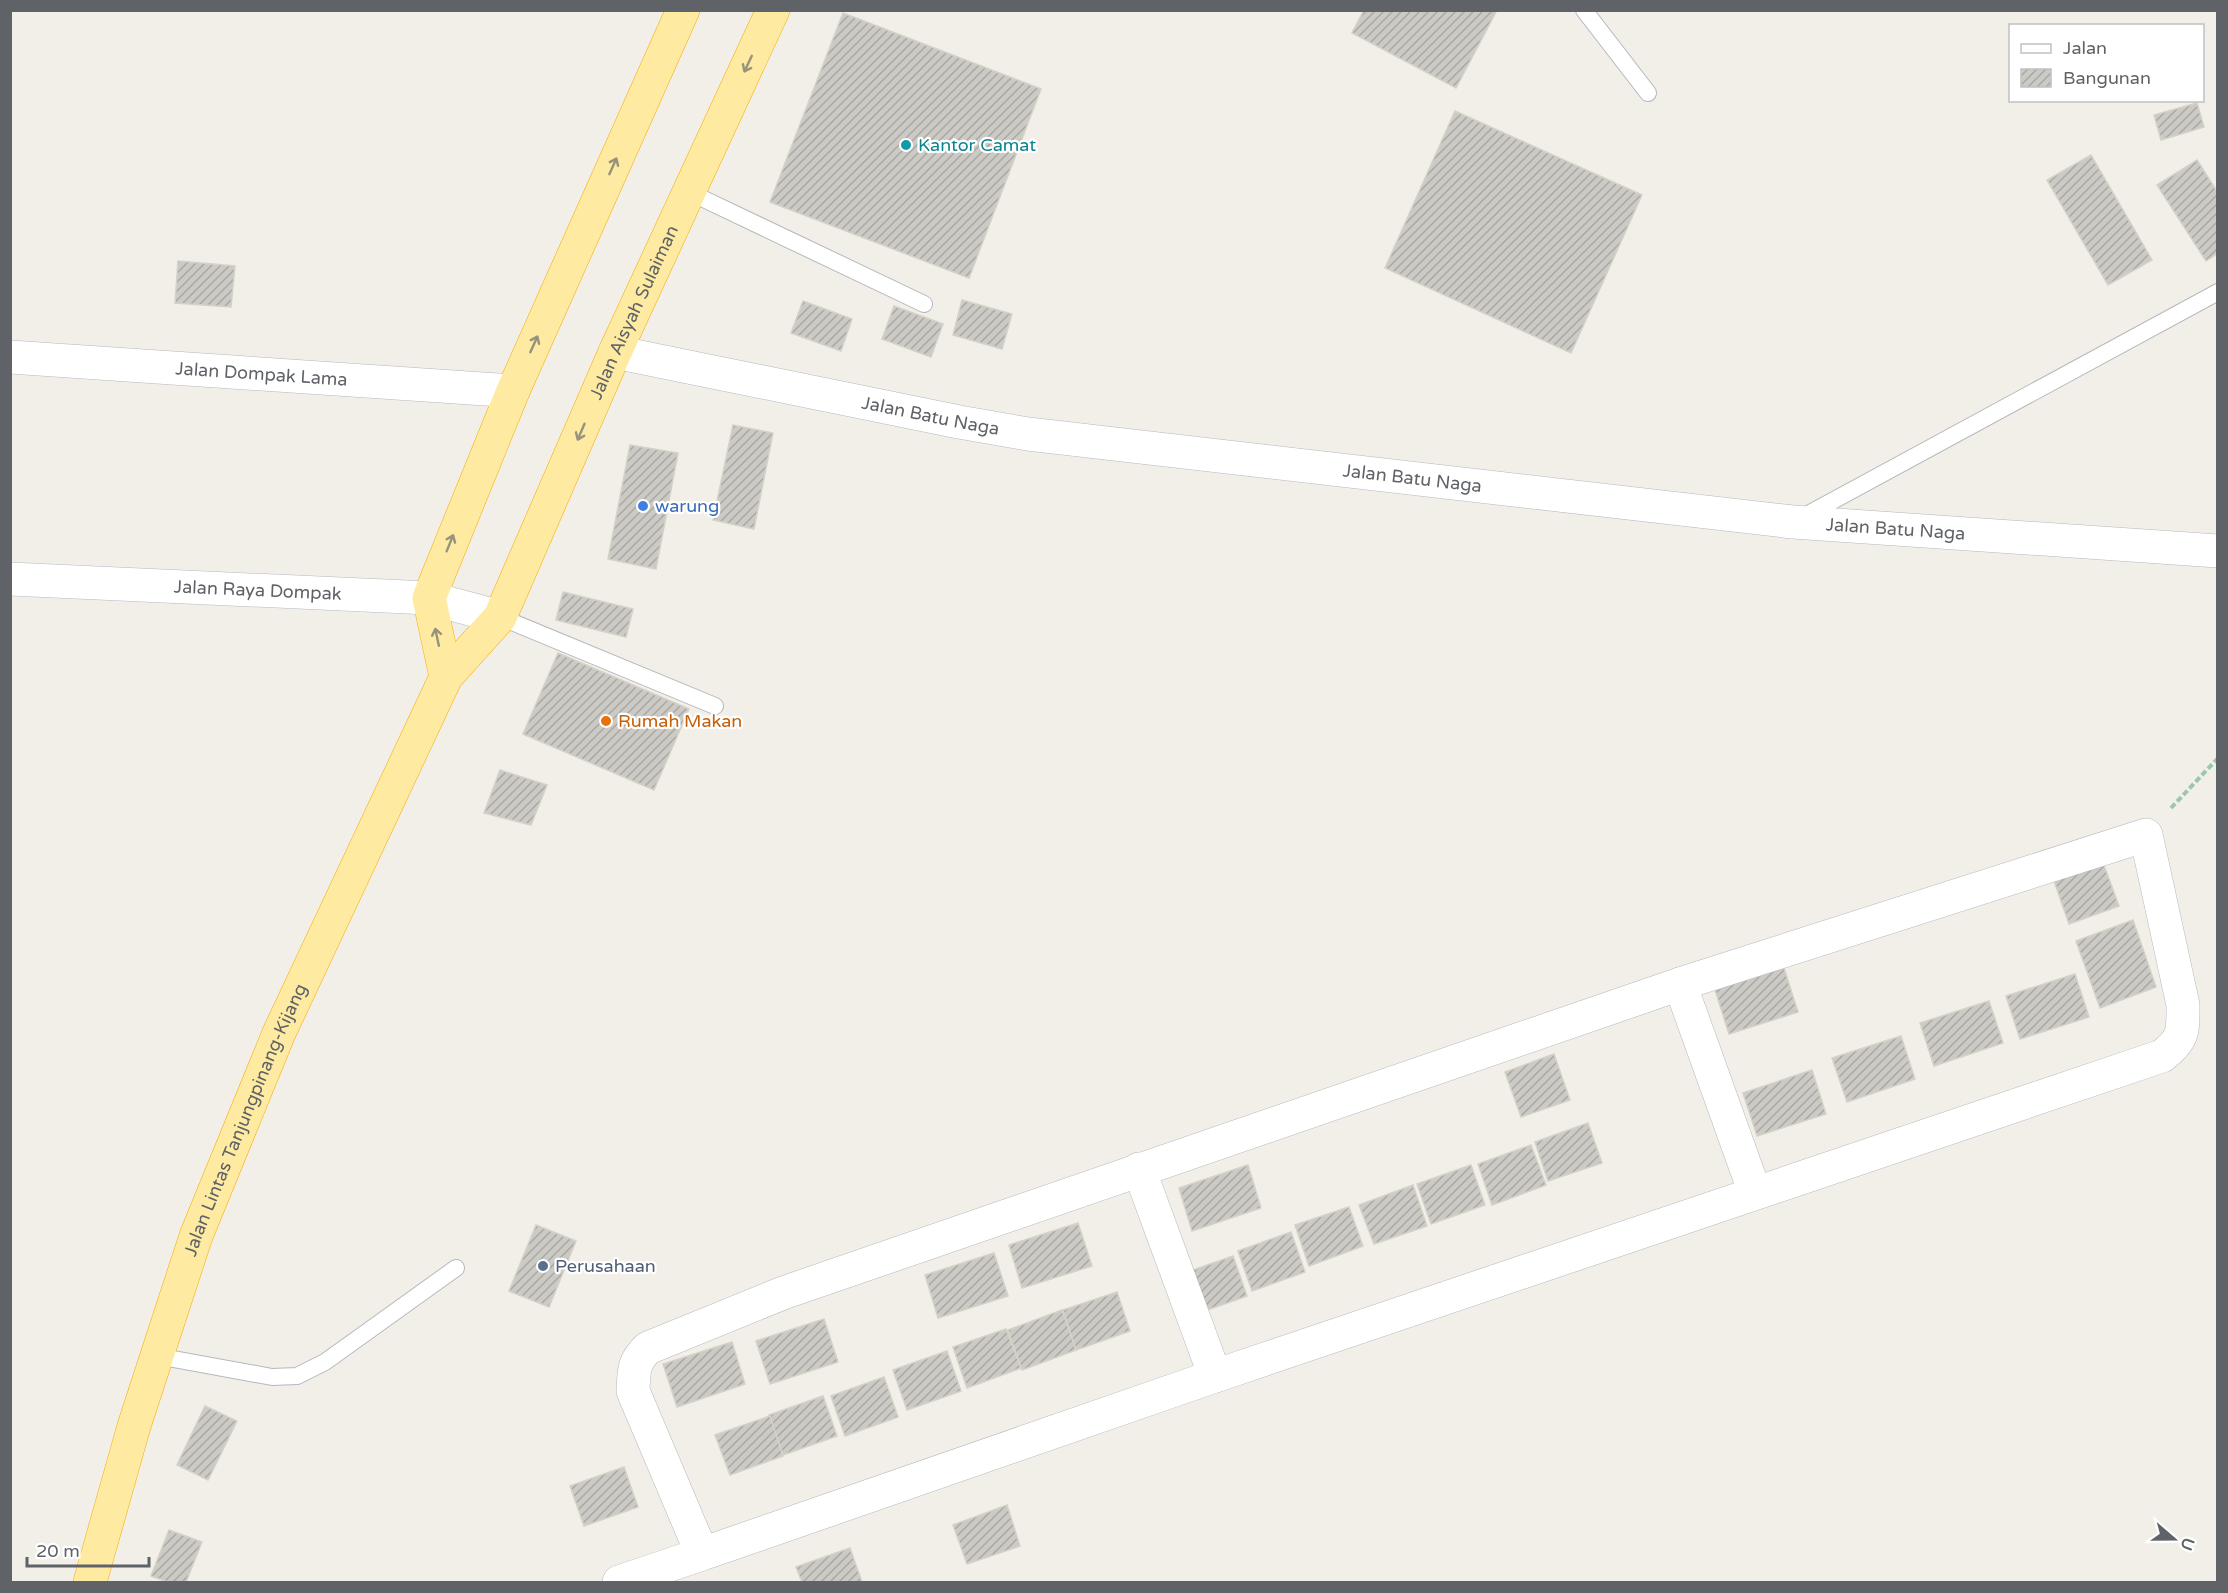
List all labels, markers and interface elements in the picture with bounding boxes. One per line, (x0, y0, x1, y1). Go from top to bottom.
legend (2009, 24, 2204, 102)
text: Jalan (2063, 37, 2107, 59)
one-way arrow (742, 54, 754, 72)
text: Bangunan (2063, 67, 2151, 89)
place label: Kantor Camat (918, 134, 1036, 156)
marker: Kantor Camat (899, 138, 913, 152)
one-way arrow (608, 158, 620, 176)
street label: Jalan Aisyah Sulaiman (585, 222, 683, 403)
one-way arrow (529, 336, 540, 354)
street label: Jalan Dompak Lama (175, 357, 348, 391)
street label: Jalan Batu Naga (860, 391, 1001, 440)
one-way arrow (574, 423, 586, 441)
street label: Jalan Batu Naga (1342, 459, 1483, 497)
place label: warung (655, 495, 719, 517)
marker: warung (636, 499, 650, 513)
street label: Jalan Batu Naga (1825, 513, 1966, 545)
one-way arrow (445, 535, 456, 553)
street label: Jalan Raya Dompak (173, 575, 342, 605)
one-way arrow (431, 628, 442, 648)
place label: Rumah Makan (618, 710, 742, 732)
marker: Rumah Makan (599, 714, 613, 728)
street label: Jalan Lintas Tanjungpinang-Kijang (179, 980, 312, 1259)
place label: Perusahaan (555, 1255, 656, 1277)
marker: Perusahaan (536, 1259, 550, 1273)
north arrow (2144, 1509, 2204, 1569)
scale bar (27, 1530, 148, 1568)
text: U (2176, 1535, 2199, 1553)
text: 20 m (36, 1540, 80, 1562)

